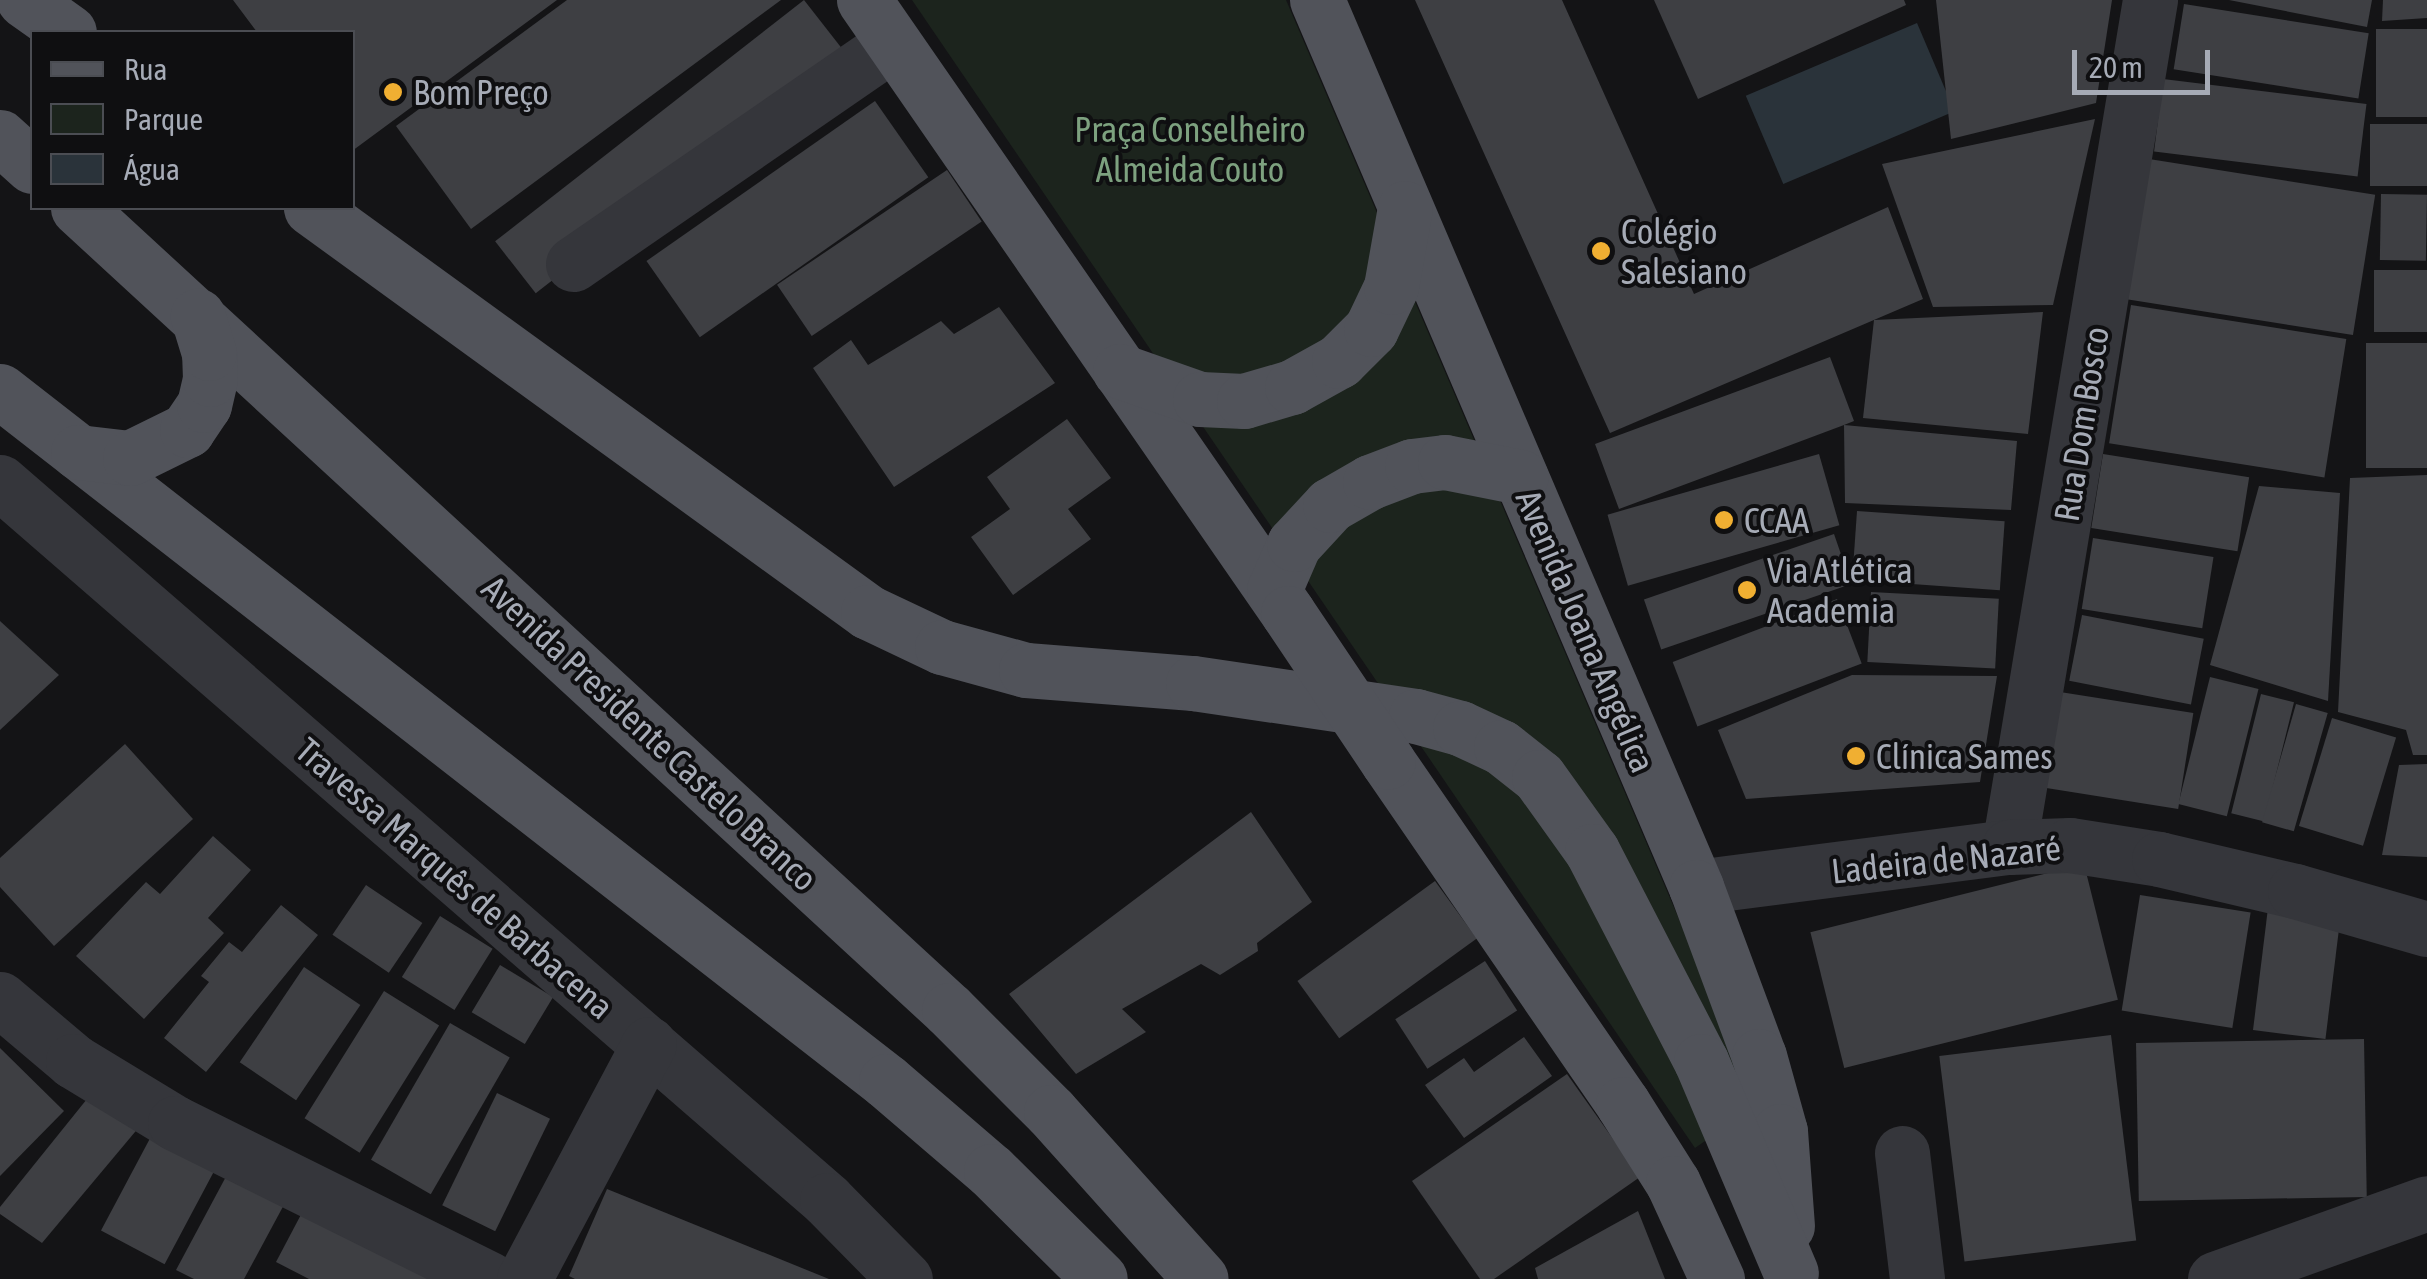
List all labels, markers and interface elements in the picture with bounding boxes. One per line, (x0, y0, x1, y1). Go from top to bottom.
legend (30, 30, 355, 210)
scale bar (2077, 30, 2214, 92)
text: 20 m (2089, 50, 2143, 84)
text: Rua (124, 52, 167, 86)
place label: Bom Preço (413, 71, 549, 113)
marker: Bom Preço (382, 81, 404, 103)
text: Parque (124, 102, 203, 136)
park label: Praça Conselheiro Almeida Couto (1074, 108, 1306, 190)
text: Água (124, 152, 180, 186)
place label: Colégio Salesiano (1621, 210, 1747, 292)
marker: Colégio Salesiano (1590, 240, 1612, 262)
street label: Rua Dom Bosco (2045, 324, 2117, 524)
street label: Avenida Joana Angélica (1508, 483, 1664, 779)
place label: CCAA (1744, 499, 1809, 541)
marker: CCAA (1713, 509, 1735, 531)
place label: Via Atlética Academia (1767, 549, 1913, 631)
street label: Avenida Presidente Castelo Branco (474, 567, 826, 899)
marker: Via Atlética Academia (1736, 579, 1758, 601)
street label: Travessa Marquês de Barbacena (288, 729, 622, 1027)
place label: Clínica Sames (1876, 735, 2053, 777)
marker: Clínica Sames (1845, 745, 1867, 767)
street label: Ladeira de Nazaré (1829, 826, 2063, 892)

